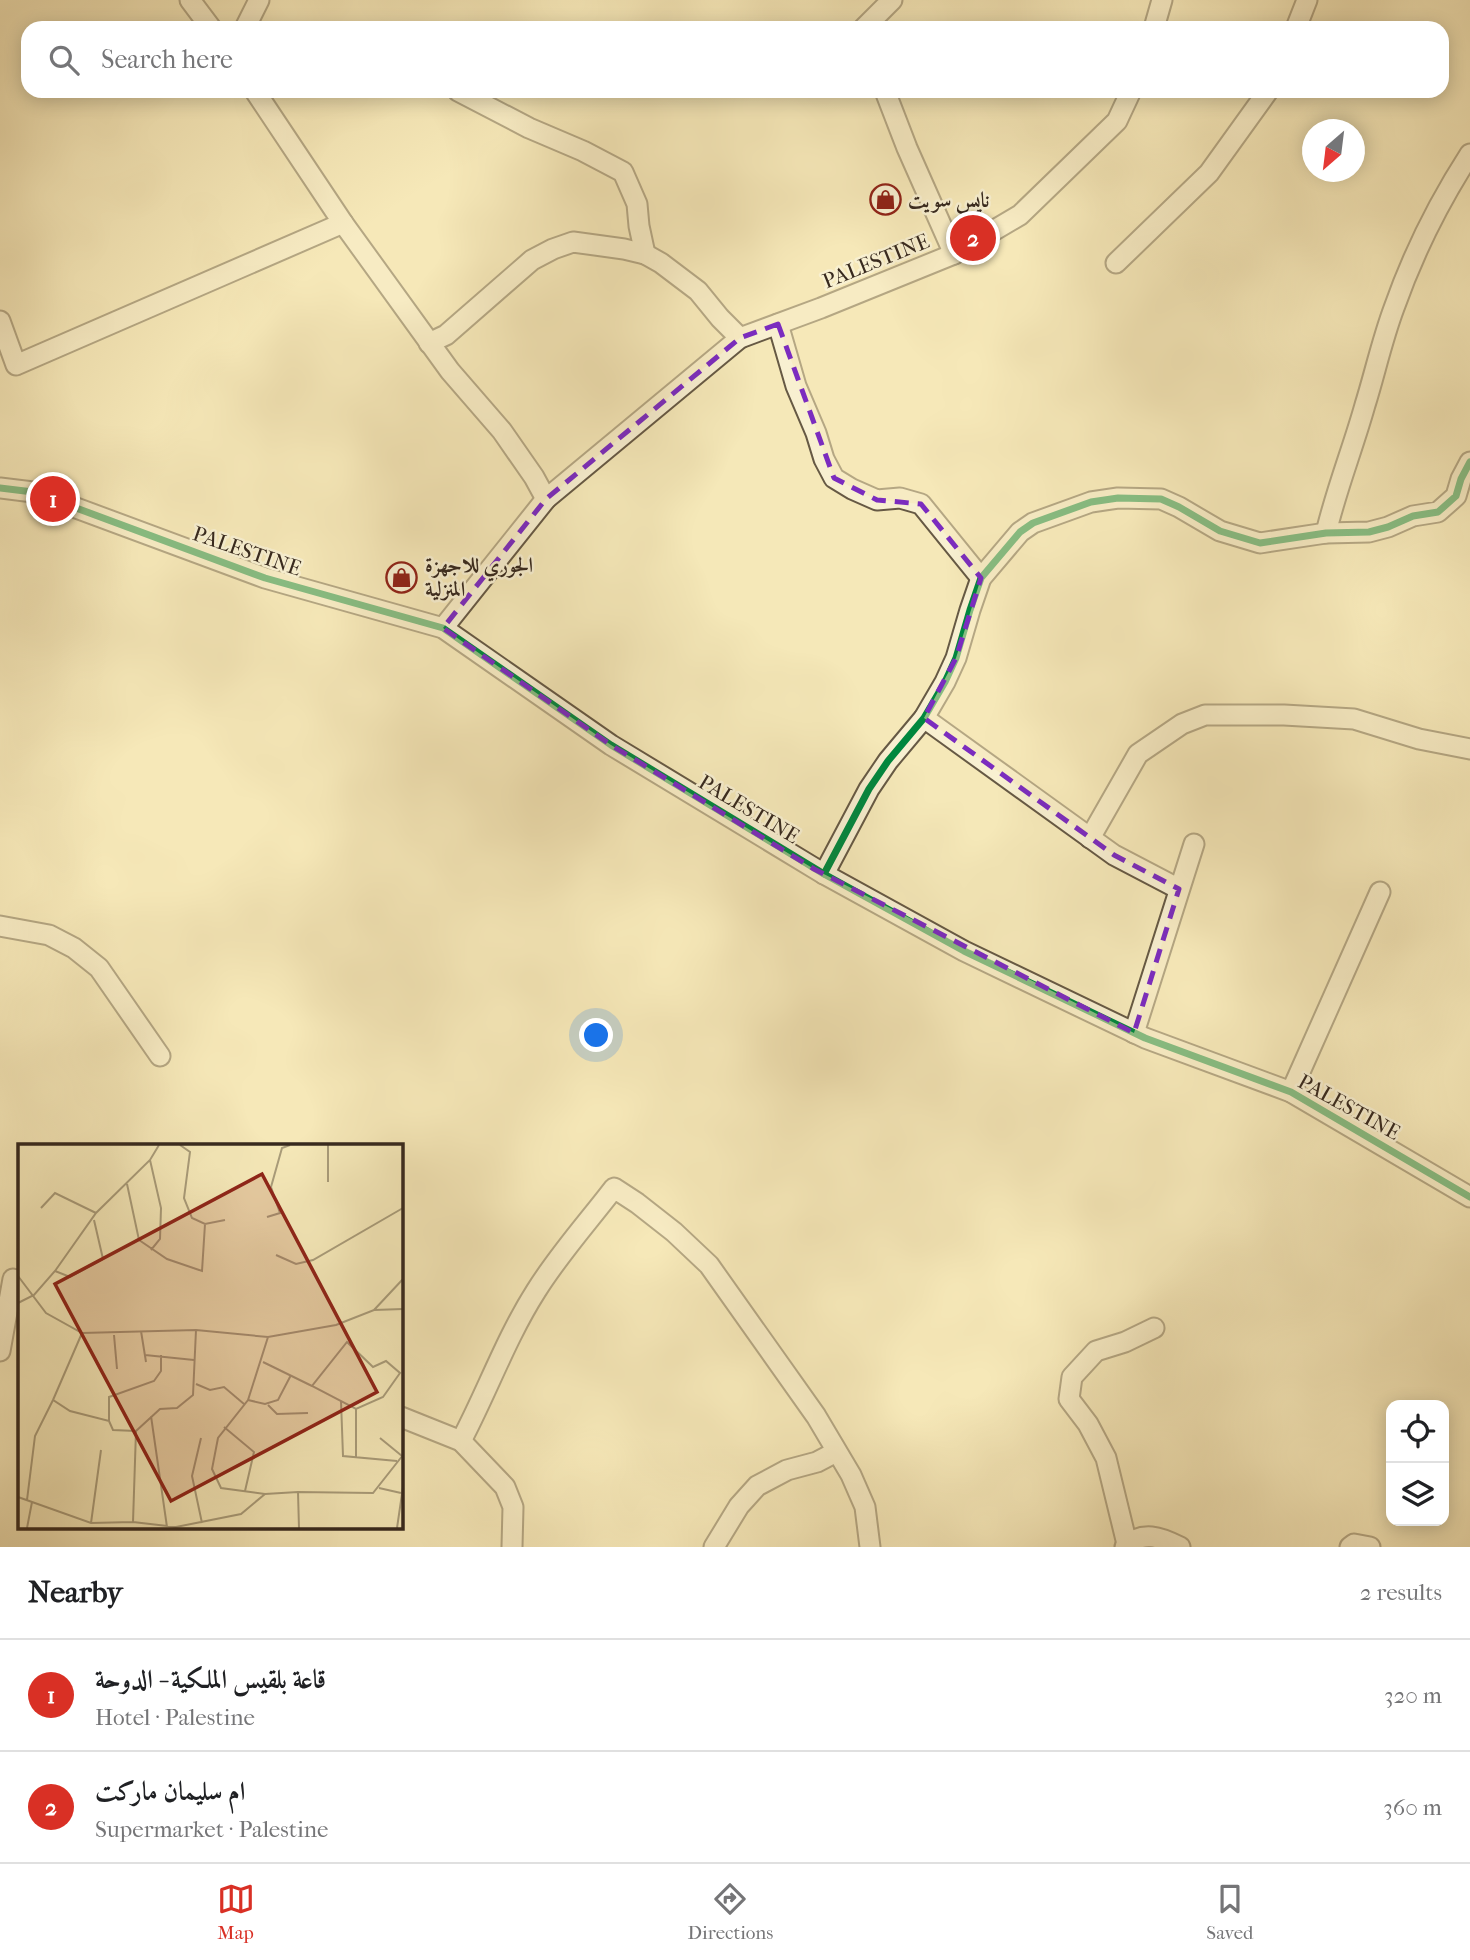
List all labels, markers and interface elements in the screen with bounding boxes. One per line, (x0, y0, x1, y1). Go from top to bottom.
search box (21, 21, 1449, 98)
icon: search (45, 41, 83, 79)
text: Search here (101, 44, 233, 75)
north arrow (1302, 119, 1365, 182)
shop icon: نايس سويت (868, 183, 902, 217)
place label: نايس سويت (908, 188, 989, 214)
pin: 2 (950, 212, 996, 264)
street label: PALESTINE (819, 229, 933, 293)
pin: 1 (30, 473, 76, 525)
street label: PALESTINE (190, 521, 304, 581)
place label: الجوري للاجهزة المنزلية (425, 553, 533, 601)
shop icon: الجوري للاجهزة المنزلية (385, 560, 419, 594)
street label: PALESTINE (694, 770, 804, 848)
your location (579, 1018, 613, 1052)
street label: PALESTINE (1294, 1069, 1404, 1145)
inset map (18, 1144, 402, 1530)
map controls (1386, 1400, 1449, 1526)
button: locate (1386, 1400, 1449, 1463)
button: layers (1386, 1463, 1449, 1526)
text: Nearby (28, 1575, 123, 1610)
text: 2 results (1360, 1579, 1442, 1606)
text: قاعة بلقيس الملكية - الدوحة (95, 1664, 326, 1695)
text: 1 (47, 1682, 55, 1709)
text: 320 m (1384, 1682, 1442, 1709)
text: Hotel · Palestine (95, 1704, 255, 1731)
text: ام سليمان ماركت (95, 1776, 245, 1807)
text: 2 (45, 1794, 57, 1821)
text: 360 m (1383, 1794, 1442, 1821)
text: Supermarket · Palestine (95, 1816, 328, 1843)
tab: Map (217, 1880, 255, 1944)
tab: Directions (688, 1880, 773, 1944)
tab: Saved (1206, 1880, 1253, 1944)

